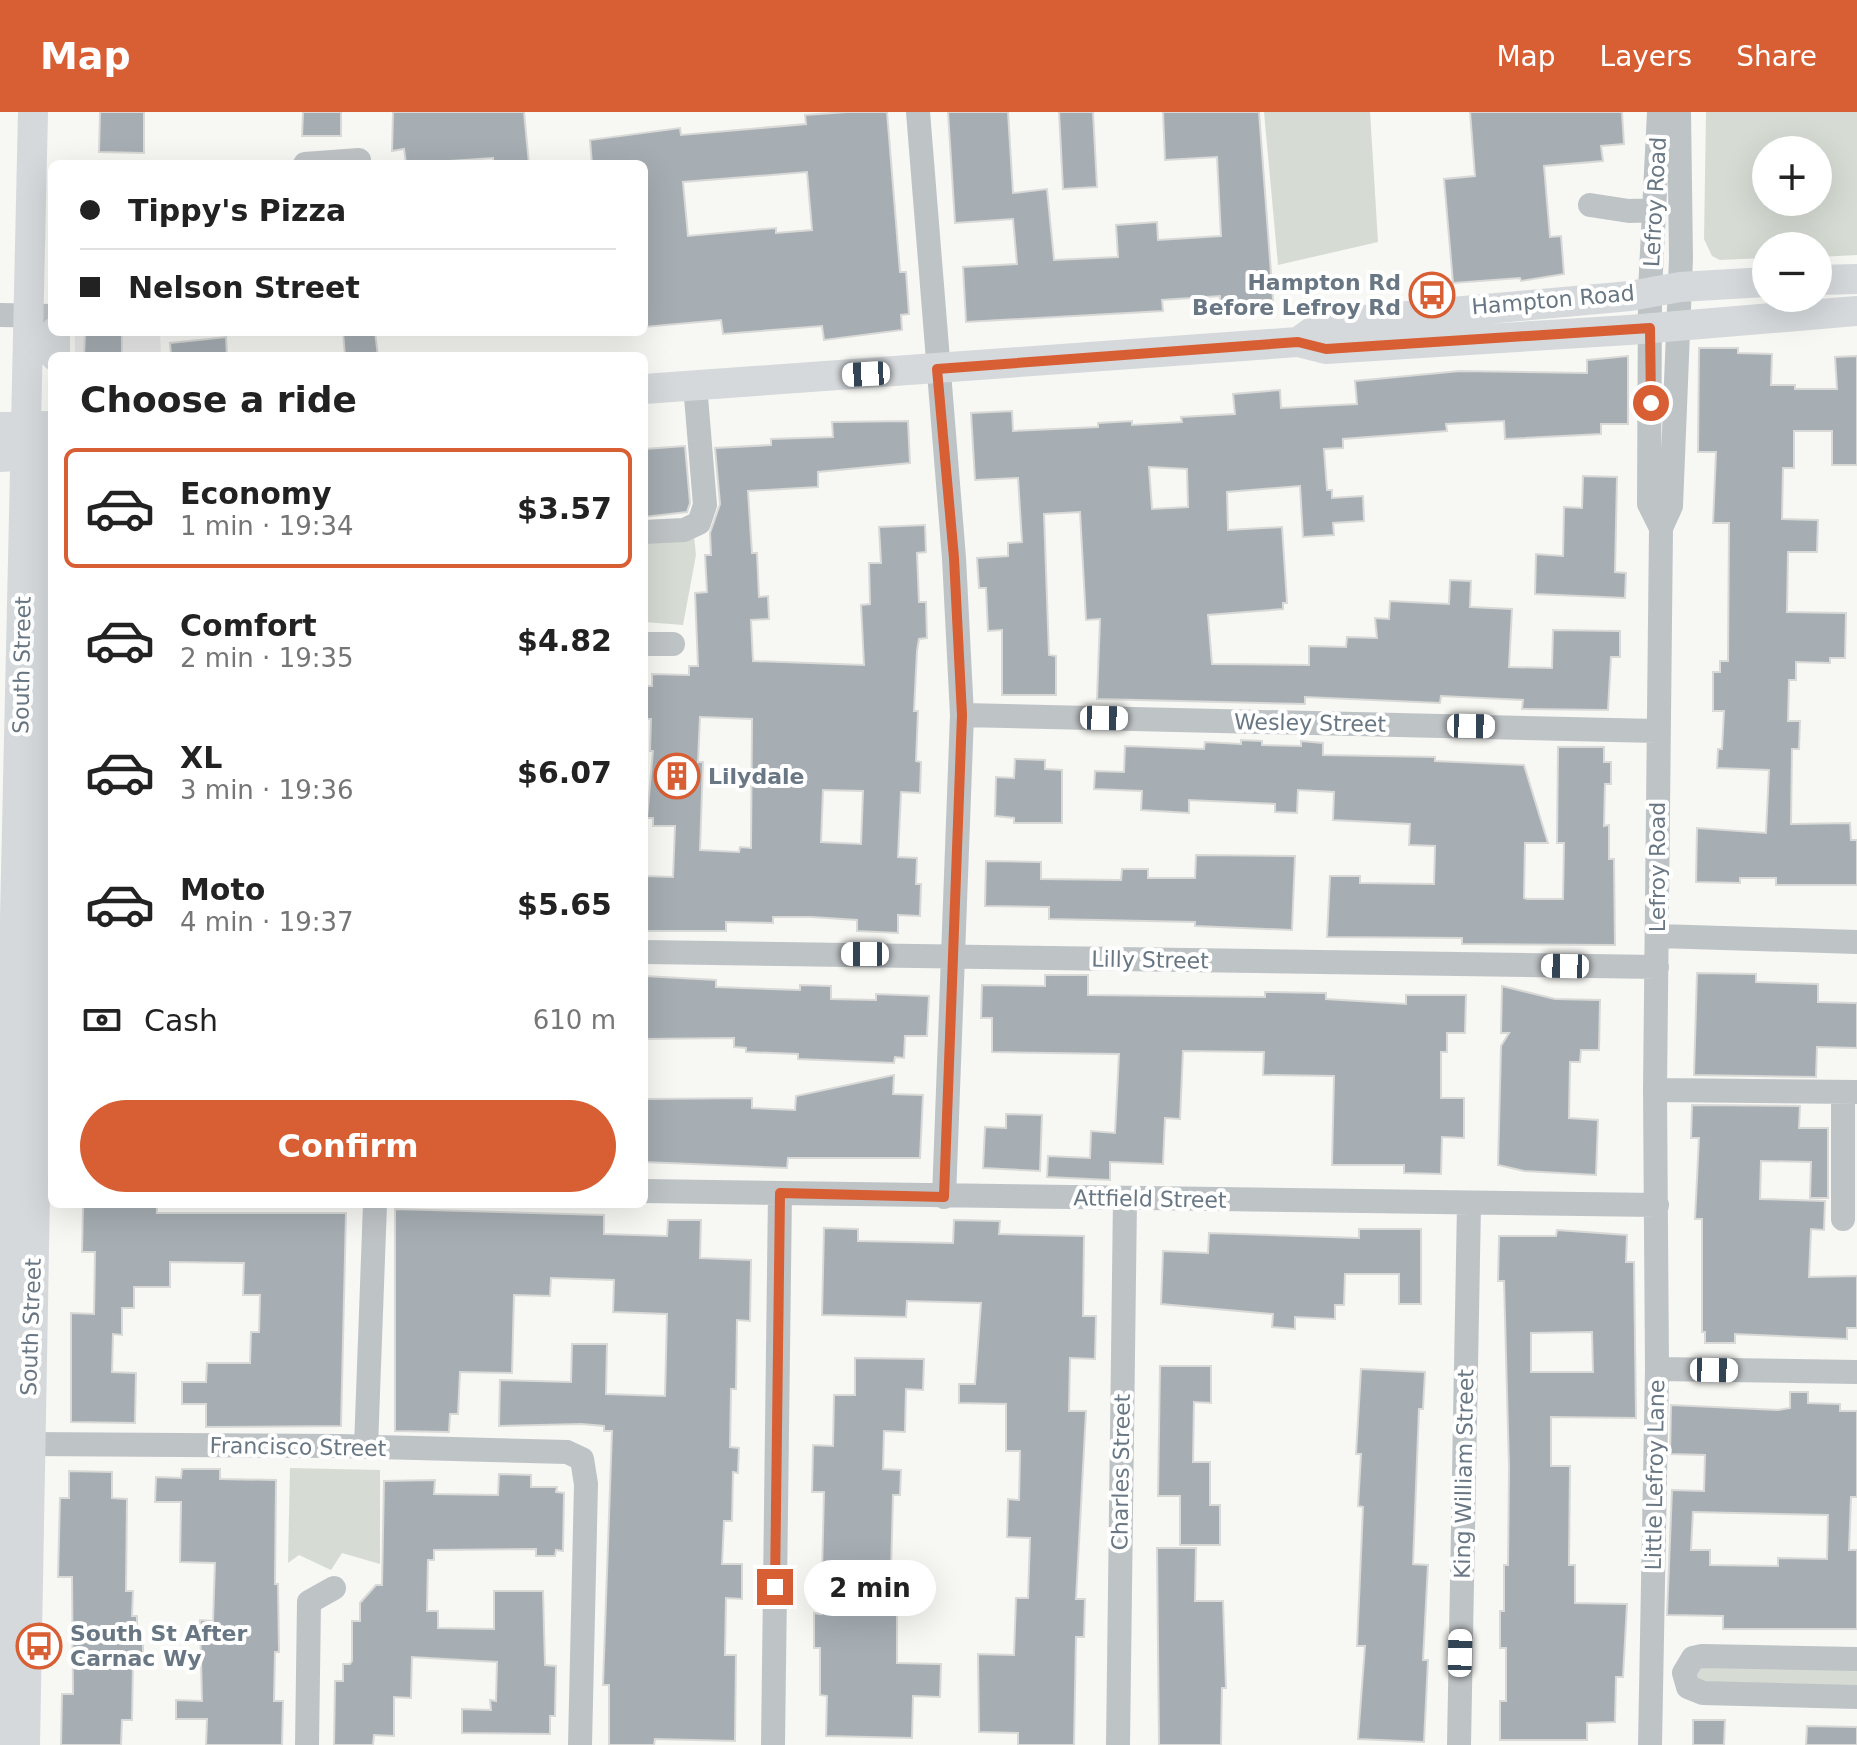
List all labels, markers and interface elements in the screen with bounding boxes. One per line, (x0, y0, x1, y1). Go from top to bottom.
text: Map (40, 34, 131, 78)
text: Map (1496, 40, 1556, 73)
text: Layers (1600, 40, 1692, 73)
text: Share (1736, 40, 1817, 73)
street label: Lefroy Road (1639, 136, 1671, 268)
map controls (1752, 136, 1832, 312)
button: + (1752, 136, 1832, 216)
text: Tippy's Pizza (128, 193, 346, 228)
button: − (1752, 232, 1832, 312)
text: Nelson Street (128, 270, 360, 305)
place label: Hampton Rd Before Lefroy Rd (1192, 270, 1401, 320)
bus stop icon: Hampton Rd Before Lefroy Rd (1408, 271, 1456, 319)
street label: Hampton Road (1470, 280, 1636, 320)
car (841, 361, 891, 387)
text: Choose a ride (80, 379, 357, 420)
route start (1633, 385, 1669, 421)
icon: car (84, 472, 156, 544)
text: Economy (180, 476, 332, 511)
text: $3.57 (517, 491, 612, 526)
text: 1 min · 19:34 (180, 511, 354, 541)
street label: South Street (8, 596, 36, 734)
icon: car (84, 604, 156, 676)
text: Comfort (180, 608, 317, 643)
text: $4.82 (517, 623, 612, 658)
text: 2 min · 19:35 (180, 643, 354, 673)
car (1080, 706, 1128, 730)
street label: Wesley Street (1234, 709, 1387, 737)
car (1447, 714, 1495, 738)
icon: car (84, 736, 156, 808)
text: XL (180, 740, 222, 775)
building icon: Lilydale (653, 752, 701, 800)
text: $6.07 (517, 755, 612, 790)
place label: Lilydale (708, 764, 805, 789)
text: 3 min · 19:36 (180, 775, 354, 805)
street label: Lefroy Road (1645, 802, 1670, 932)
icon: car (84, 868, 156, 940)
text: Moto (180, 872, 265, 907)
text: $5.65 (517, 887, 612, 922)
text: 4 min · 19:37 (180, 907, 354, 937)
car (841, 942, 889, 966)
street label: Lilly Street (1091, 946, 1209, 974)
car (1541, 954, 1589, 978)
icon: cash (80, 998, 124, 1042)
text: Cash (144, 1003, 218, 1038)
text: 610 m (533, 1005, 616, 1035)
button: Confirm (80, 1100, 616, 1192)
street label: Attfield Street (1073, 1185, 1227, 1213)
street label: South Street (16, 1257, 46, 1396)
car (1690, 1358, 1738, 1382)
street label: King William Street (1450, 1368, 1478, 1579)
street label: Little Lefroy Lane (1641, 1379, 1669, 1571)
street label: Charles Street (1107, 1393, 1135, 1551)
street label: Francisco Street (209, 1433, 387, 1461)
callout: 2 min (803, 1559, 935, 1615)
route end (757, 1569, 793, 1605)
text: 2 min (829, 1573, 911, 1603)
place label: South St After Carnac Wy (70, 1621, 248, 1671)
bus stop icon: South St After Carnac Wy (15, 1622, 63, 1670)
car (1448, 1629, 1472, 1677)

